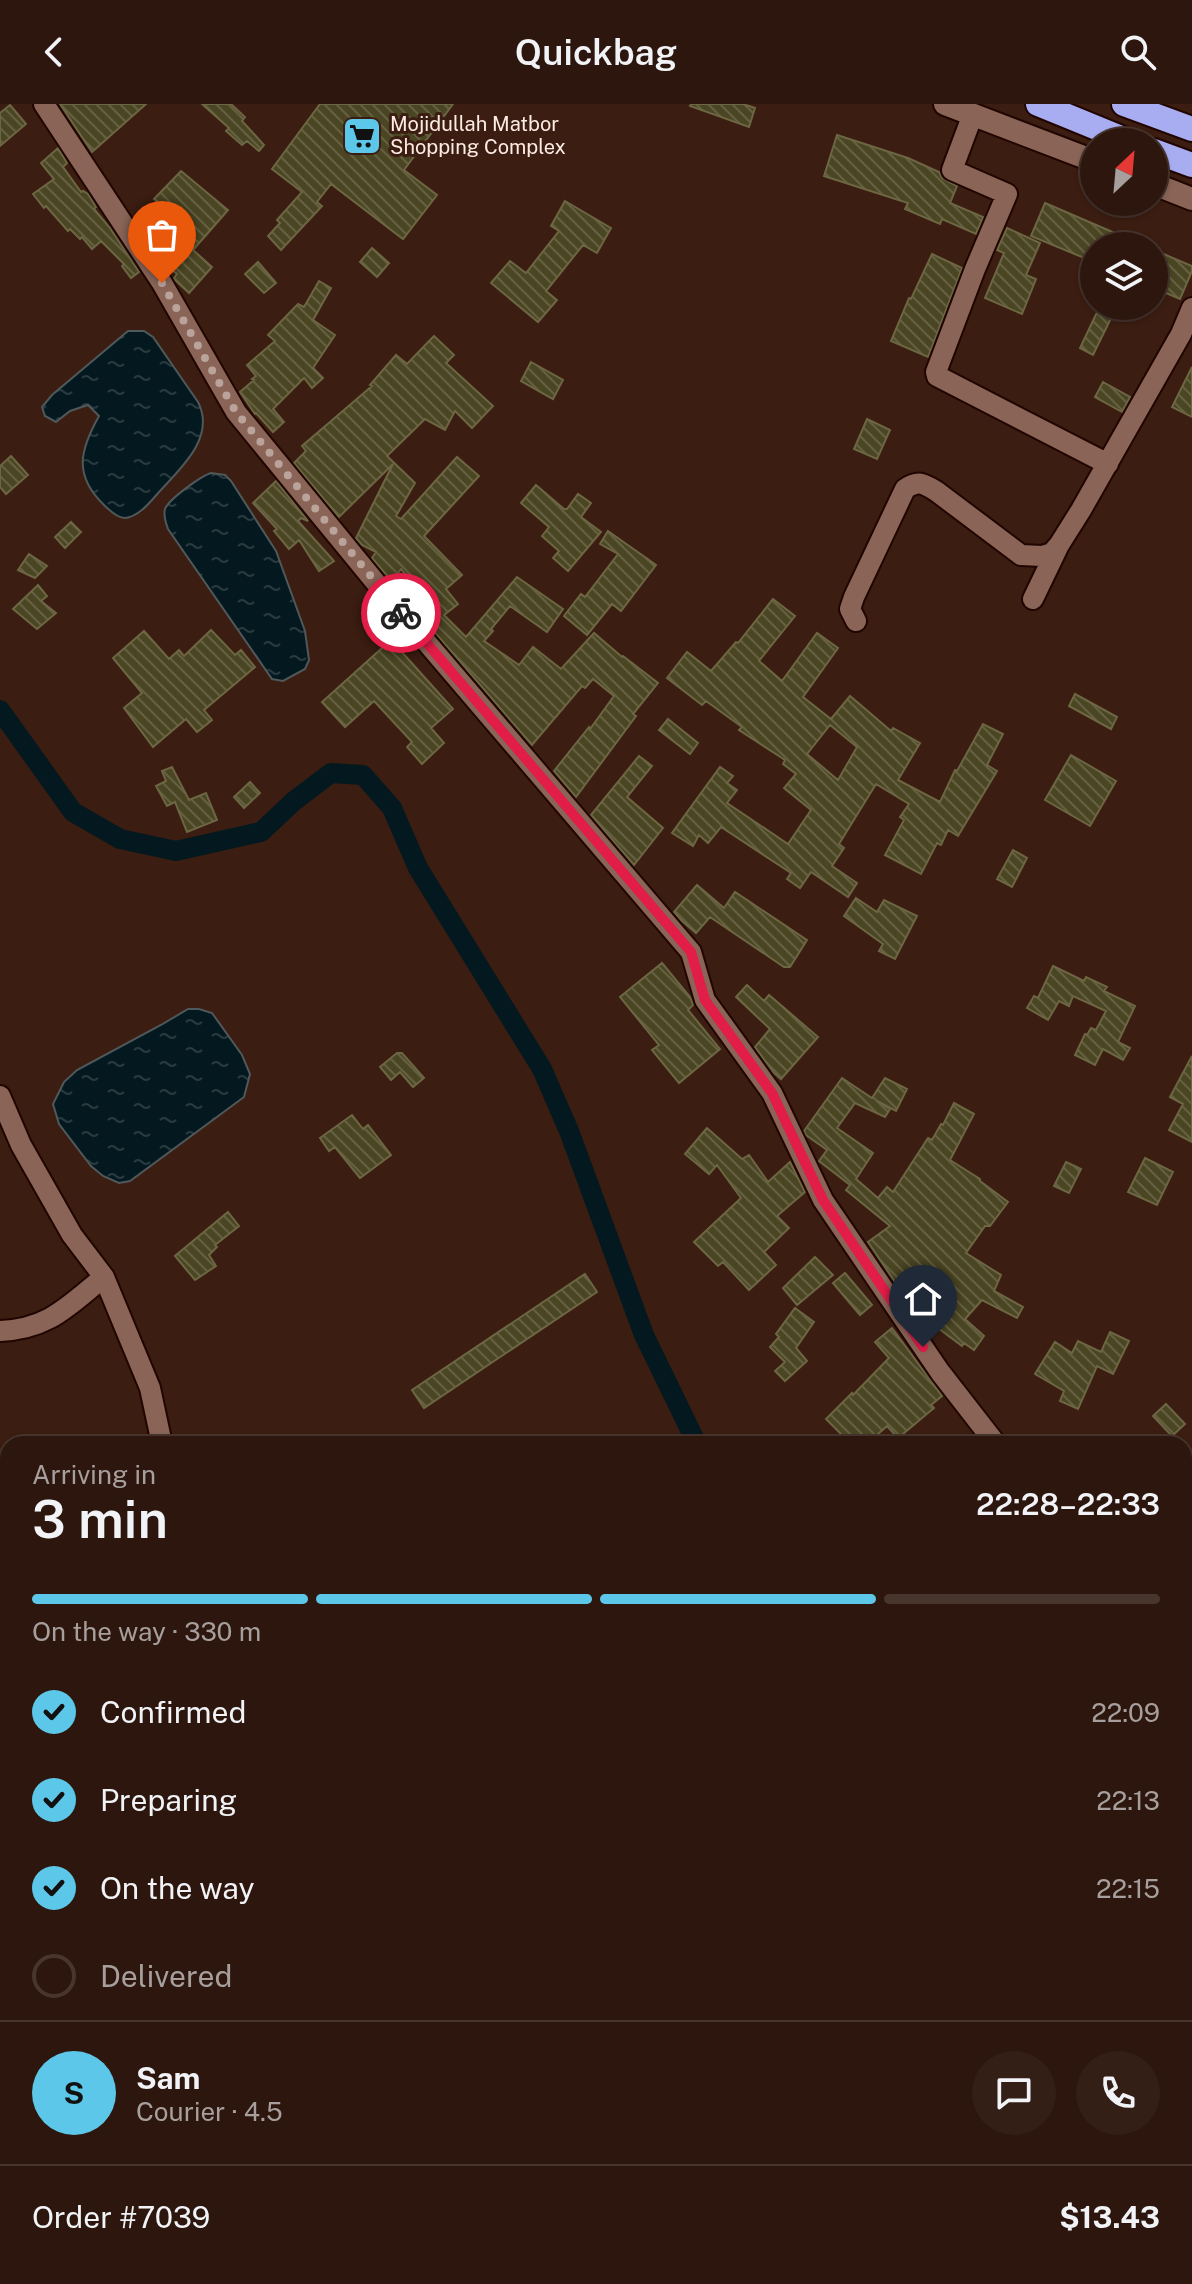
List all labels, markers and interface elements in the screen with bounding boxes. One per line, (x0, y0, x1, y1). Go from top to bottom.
icon: back (32, 30, 76, 74)
icon: search (1116, 30, 1160, 74)
text: Quickbag (515, 31, 677, 73)
place label: Mojidullah Matbor Shopping Complex (390, 112, 566, 159)
supermarket icon: Mojidullah Matbor Shopping Complex (341, 115, 383, 157)
north arrow (1080, 128, 1168, 216)
map controls (1080, 128, 1168, 320)
pin (128, 201, 196, 283)
icon: bag (140, 213, 184, 257)
button: layers (1080, 232, 1168, 320)
courier (361, 573, 441, 653)
icon: bike (379, 591, 423, 635)
pin (889, 1265, 957, 1347)
icon: home (901, 1277, 945, 1321)
text: Arriving in (32, 1459, 156, 1490)
text: 22:28–22:33 (976, 1486, 1160, 1522)
text: 3 min (32, 1489, 168, 1550)
text: On the way · 330 m (32, 1616, 261, 1647)
icon: check (32, 1690, 76, 1734)
text: Confirmed (100, 1694, 246, 1730)
text: 22:09 (1091, 1697, 1160, 1728)
icon: check (32, 1778, 76, 1822)
text: Preparing (100, 1782, 237, 1818)
text: 22:13 (1096, 1785, 1160, 1816)
icon: check (32, 1866, 76, 1910)
text: On the way (100, 1870, 254, 1906)
text: 22:15 (1096, 1873, 1160, 1904)
text: Delivered (100, 1958, 232, 1994)
button: chat (972, 2051, 1056, 2135)
button: phone (1076, 2051, 1160, 2135)
text: Sam (136, 2060, 200, 2096)
text: S (64, 2075, 84, 2111)
text: Courier · 4.5 (136, 2096, 283, 2127)
text: Order #7039 (32, 2199, 210, 2235)
text: $13.43 (1059, 2199, 1160, 2235)

